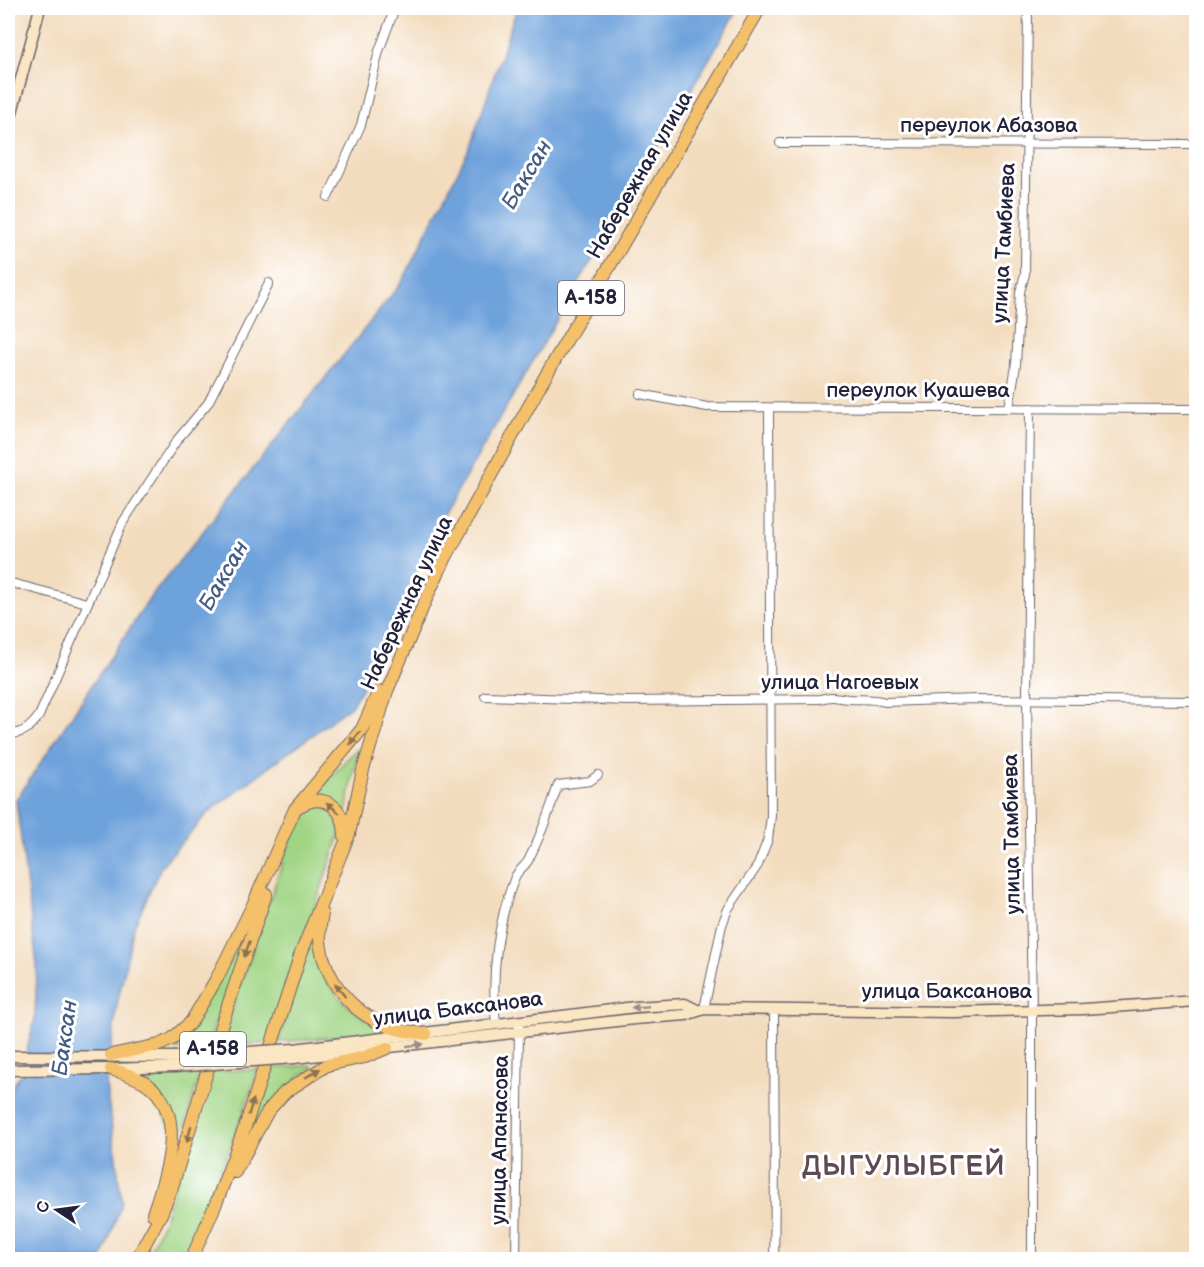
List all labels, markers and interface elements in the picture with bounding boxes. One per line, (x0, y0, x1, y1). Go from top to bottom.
street label: Набережная улица (582, 86, 698, 263)
street label: переулок Абазова (900, 113, 1079, 138)
water label: Баксан (496, 135, 558, 215)
street label: улица Тамбиева (987, 162, 1021, 324)
road number: А-158 (558, 281, 624, 315)
street label: переулок Куашева (826, 378, 1010, 403)
street label: Набережная улица (356, 512, 459, 694)
water label: Баксан (193, 536, 255, 616)
street label: улица Нагоевых (761, 670, 919, 695)
one-way arrow (349, 730, 362, 746)
street label: улица Тамбиева (998, 753, 1026, 914)
one-way arrow (325, 802, 341, 815)
one-way arrow (242, 940, 252, 958)
street label: улица Баксанова (862, 979, 1033, 1004)
one-way arrow (334, 982, 346, 998)
street label: улица Баксанова (372, 986, 545, 1032)
water label: Баксан (46, 998, 84, 1078)
one-way arrow (630, 1002, 649, 1012)
road number: А-158 (180, 1032, 246, 1066)
one-way arrow (406, 1040, 425, 1050)
street label: улица Апанасова (486, 1054, 514, 1225)
one-way arrow (305, 1067, 321, 1078)
one-way arrow (247, 1098, 257, 1116)
one-way arrow (183, 1125, 193, 1144)
district label: ДЫГУЛЫБГЕЙ (802, 1147, 1006, 1183)
north arrow (27, 1180, 87, 1240)
text: С (33, 1199, 54, 1215)

